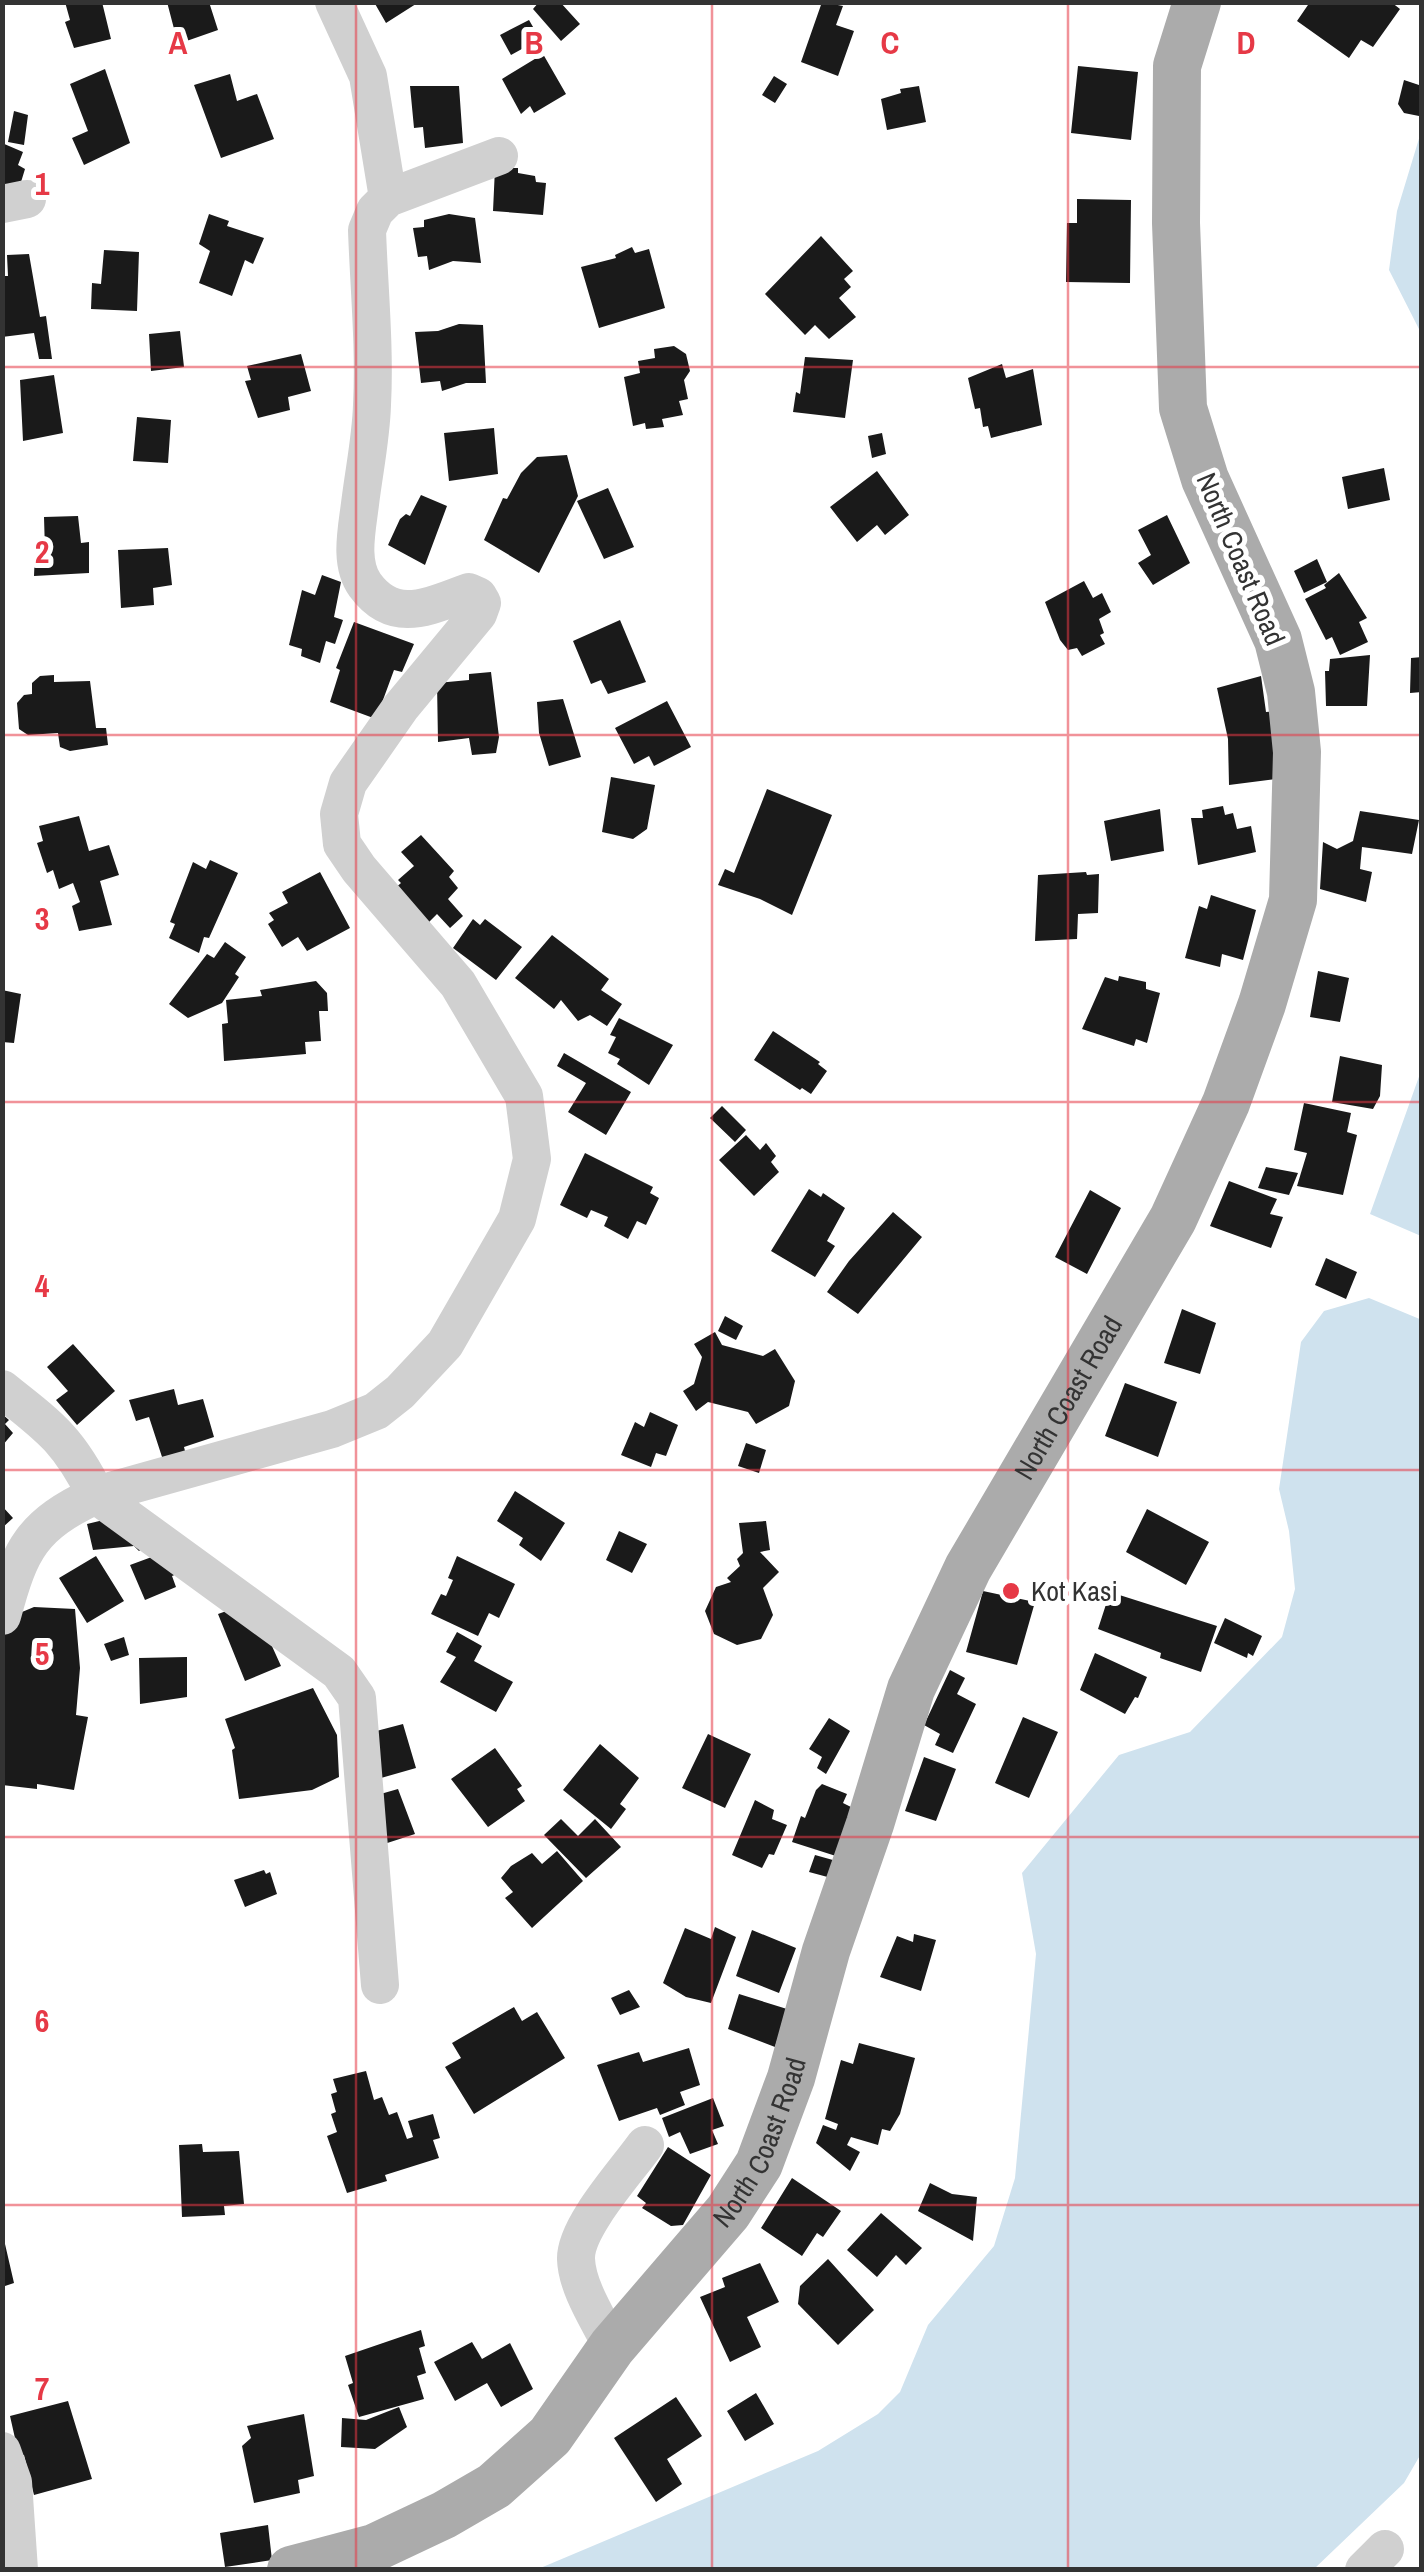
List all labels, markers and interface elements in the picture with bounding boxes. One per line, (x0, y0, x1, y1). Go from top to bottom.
text: A (169, 21, 188, 64)
text: B (525, 21, 543, 64)
text: C (881, 21, 899, 64)
text: D (1237, 21, 1255, 64)
text: 1 (35, 162, 50, 205)
street label: North Coast Road (1188, 467, 1294, 651)
text: 2 (35, 530, 49, 573)
text: 3 (35, 897, 49, 940)
text: 4 (35, 1264, 50, 1307)
street label: North Coast Road (1005, 1309, 1131, 1487)
place label: Kot Kasi (1031, 1572, 1118, 1610)
marker: Kot Kasi (1000, 1580, 1022, 1602)
text: 5 (35, 1632, 49, 1675)
text: 6 (35, 1999, 49, 2042)
street label: North Coast Road (704, 2053, 815, 2235)
text: 7 (35, 2367, 49, 2410)

